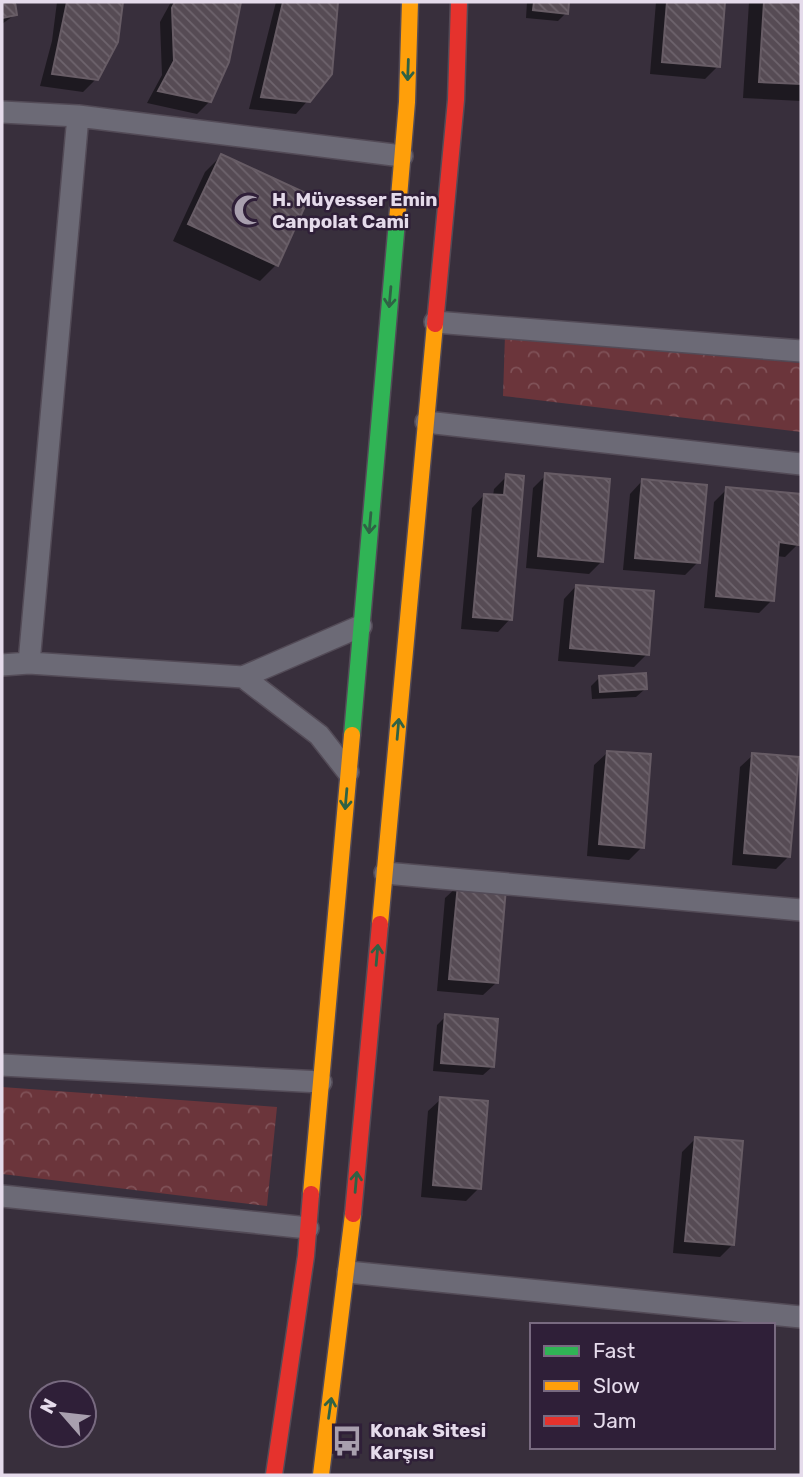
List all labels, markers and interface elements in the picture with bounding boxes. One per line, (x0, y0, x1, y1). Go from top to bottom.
one-way arrow (401, 58, 415, 81)
place label: H. Müyesser Emin Canpolat Cami (272, 188, 438, 233)
mosque icon: H. Müyesser Emin Canpolat Cami (232, 193, 266, 227)
one-way arrow (383, 285, 396, 308)
one-way arrow (363, 512, 376, 534)
one-way arrow (392, 718, 405, 740)
one-way arrow (339, 787, 352, 810)
one-way arrow (371, 944, 384, 967)
one-way arrow (350, 1171, 363, 1193)
legend (530, 1323, 775, 1449)
text: Fast (593, 1338, 635, 1363)
text: Slow (593, 1373, 640, 1398)
north arrow (28, 1379, 98, 1449)
text: N (35, 1395, 62, 1418)
one-way arrow (324, 1397, 337, 1419)
text: Jam (593, 1408, 637, 1433)
place label: Konak Sitesi Karşısı (370, 1419, 486, 1464)
bus stop icon: Konak Sitesi Karşısı (330, 1424, 364, 1458)

